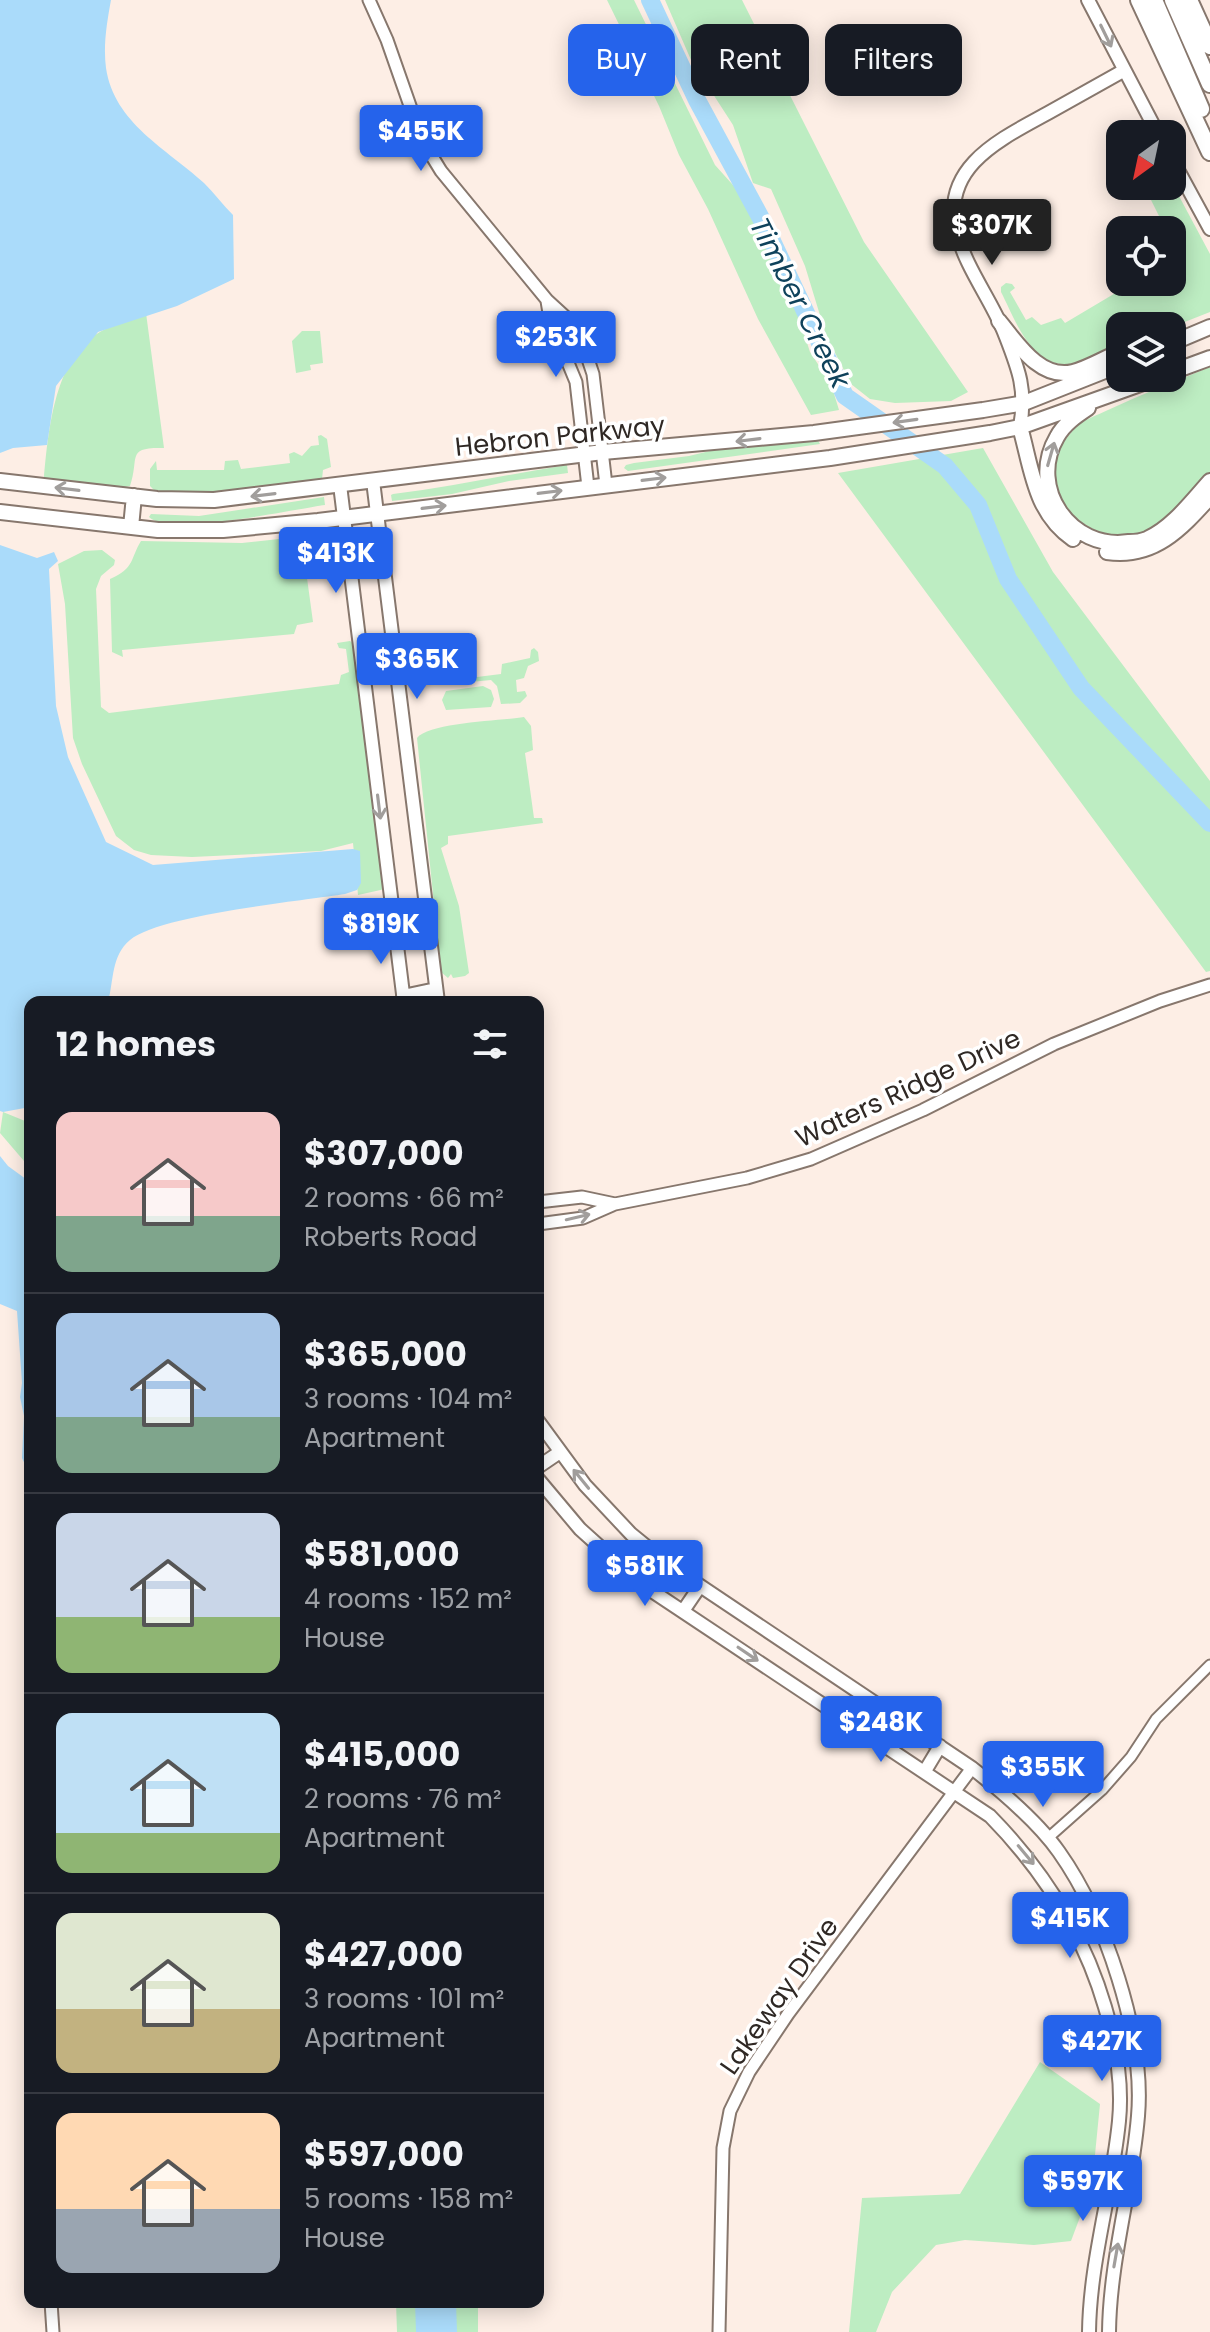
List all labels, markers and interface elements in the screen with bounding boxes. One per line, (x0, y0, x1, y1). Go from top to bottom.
one-way arrow (1099, 23, 1114, 47)
chip: Buy (568, 24, 675, 96)
chip: Rent (691, 24, 809, 96)
chip: Filters (825, 24, 962, 96)
pin: $455K (365, 105, 477, 173)
text: $455K (378, 113, 464, 149)
north arrow (1106, 120, 1186, 200)
map controls (1106, 120, 1186, 392)
pin: $307K (936, 199, 1048, 267)
text: $307K (951, 207, 1033, 243)
water label: Timber Creek (740, 211, 861, 397)
button: locate (1106, 216, 1186, 296)
pin: $253K (500, 311, 612, 379)
button: layers (1106, 312, 1186, 392)
text: $253K (515, 319, 597, 355)
street label: Hebron Parkway (453, 407, 667, 465)
one-way arrow (893, 413, 919, 428)
one-way arrow (735, 433, 762, 448)
one-way arrow (1044, 442, 1059, 468)
one-way arrow (640, 472, 667, 487)
one-way arrow (54, 481, 81, 496)
one-way arrow (537, 484, 562, 499)
one-way arrow (250, 487, 277, 502)
one-way arrow (420, 499, 447, 514)
pin: $413K (280, 527, 392, 595)
text: $413K (297, 535, 375, 571)
pin: $365K (361, 633, 473, 701)
text: $365K (375, 641, 459, 677)
one-way arrow (372, 793, 387, 820)
pin: $819K (325, 898, 437, 966)
text: $819K (342, 906, 420, 942)
text: 12 homes (56, 1020, 216, 1068)
street label: Waters Ridge Drive (790, 1020, 1026, 1156)
icon: filters (468, 1022, 512, 1066)
text: $307,000 (304, 1129, 464, 1177)
icon: home (120, 1144, 216, 1240)
text: 2 rooms · 66 m² (304, 1180, 504, 1216)
one-way arrow (564, 1209, 590, 1224)
text: Roberts Road (304, 1219, 477, 1255)
text: $365,000 (304, 1330, 467, 1378)
icon: home (120, 1345, 216, 1441)
text: 3 rooms · 104 m² (304, 1381, 512, 1417)
text: Apartment (304, 1420, 445, 1456)
one-way arrow (573, 1469, 590, 1490)
text: $581,000 (304, 1530, 460, 1578)
pin: $581K (589, 1540, 701, 1608)
icon: home (120, 1545, 216, 1641)
text: $581K (606, 1548, 684, 1584)
text: 4 rooms · 152 m² (304, 1581, 512, 1617)
text: House (304, 1620, 385, 1656)
one-way arrow (737, 1646, 759, 1662)
pin: $248K (825, 1696, 937, 1764)
text: $248K (839, 1704, 923, 1740)
text: $415,000 (304, 1730, 461, 1778)
pin: $355K (987, 1741, 1099, 1809)
icon: home (120, 1745, 216, 1841)
text: $355K (1001, 1749, 1085, 1785)
text: 2 rooms · 76 m² (304, 1781, 502, 1817)
text: Apartment (304, 1820, 445, 1856)
one-way arrow (1017, 1844, 1035, 1865)
pin: $415K (1014, 1892, 1126, 1960)
text: $415K (1030, 1900, 1110, 1936)
street label: Lakeway Drive (711, 1910, 847, 2082)
text: $427,000 (304, 1930, 463, 1978)
icon: home (120, 1945, 216, 2041)
text: 3 rooms · 101 m² (304, 1981, 504, 2017)
pin: $427K (1046, 2015, 1158, 2083)
text: Apartment (304, 2020, 445, 2056)
text: $427K (1061, 2023, 1143, 2059)
text: $597,000 (304, 2130, 464, 2178)
icon: home (120, 2145, 216, 2241)
pin: $597K (1027, 2155, 1139, 2223)
text: $597K (1042, 2163, 1124, 2199)
text: 5 rooms · 158 m² (304, 2181, 513, 2217)
text: House (304, 2220, 385, 2256)
one-way arrow (1110, 2242, 1125, 2268)

